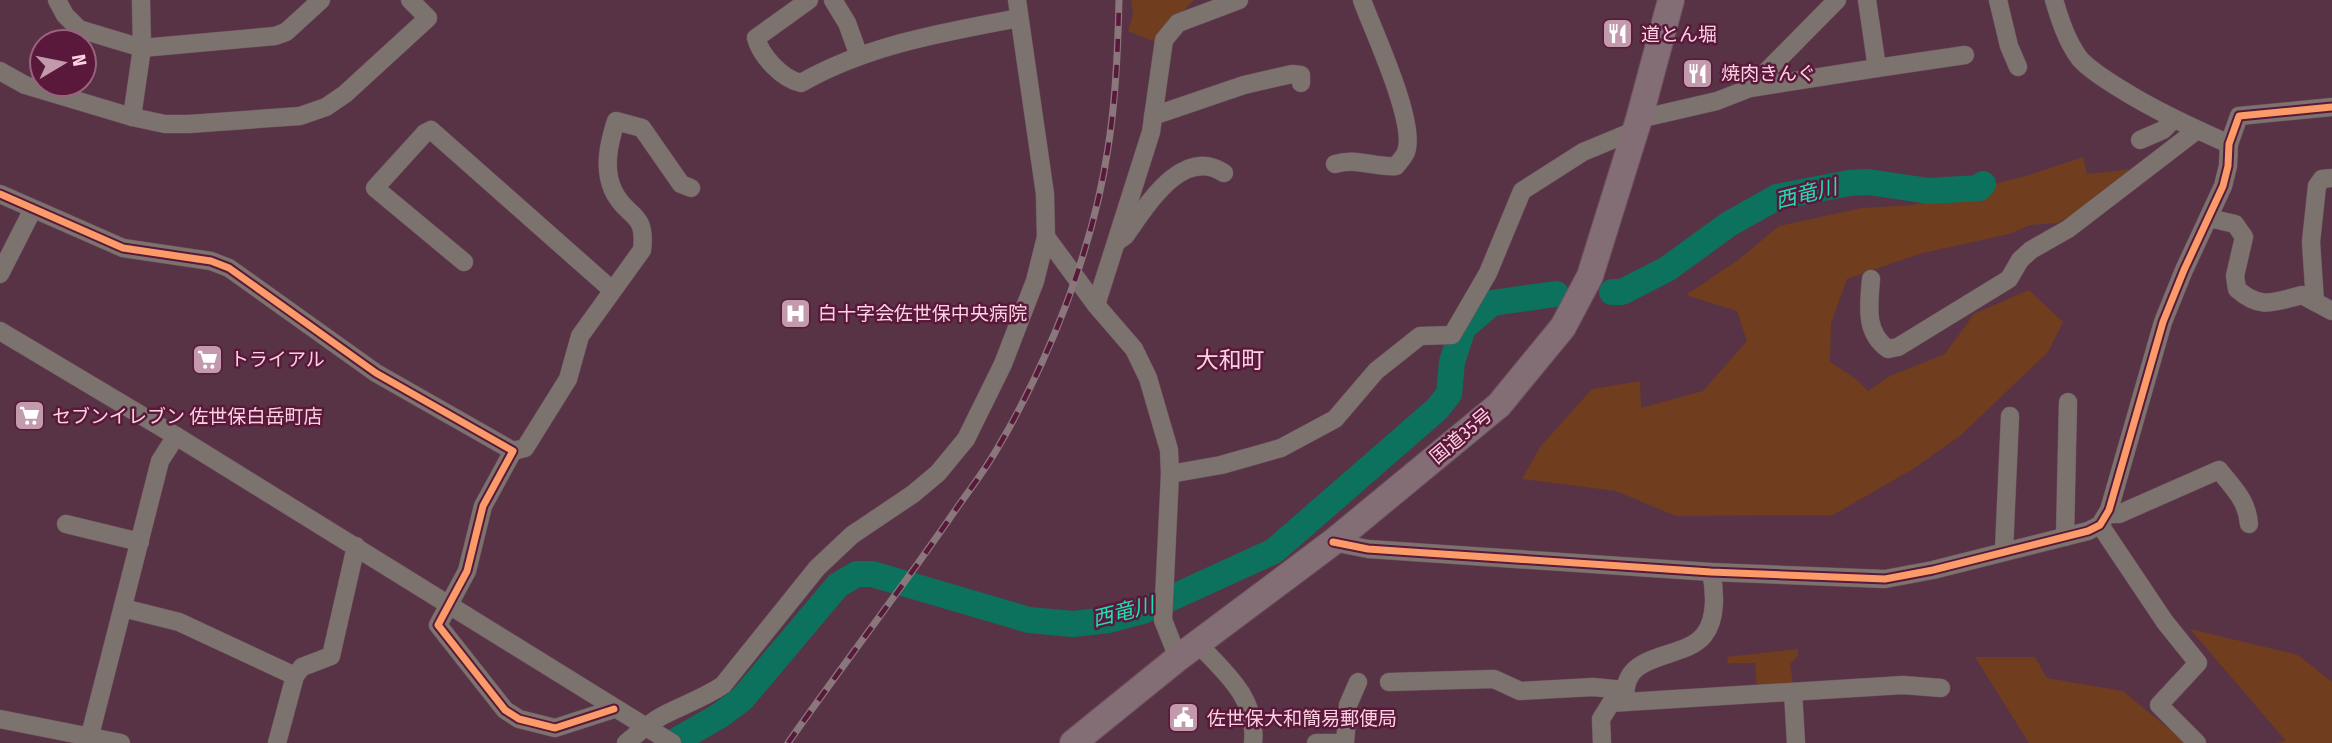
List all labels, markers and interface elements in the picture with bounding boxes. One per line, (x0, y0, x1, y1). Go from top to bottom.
restaurant icon: 道とん堀 (1601, 17, 1635, 51)
place label: 道とん堀 (1641, 23, 1717, 46)
north arrow (28, 28, 98, 98)
text: N (67, 53, 92, 68)
restaurant icon: 焼肉きんぐ (1681, 56, 1715, 90)
place label: 焼肉きんぐ (1721, 62, 1816, 85)
water label: 西竜川 (1772, 173, 1842, 214)
hospital icon: 白十字会佐世保中央病院 (778, 296, 812, 330)
place label: 白十字会佐世保中央病院 (818, 302, 1027, 325)
supermarket icon: トライアル (190, 342, 224, 376)
district label: 大和町 (1196, 346, 1265, 374)
place label: トライアル (230, 348, 325, 371)
supermarket icon: セブンイレブン 佐世保白岳町店 (12, 399, 46, 433)
street label: 国道35号 (1425, 403, 1497, 469)
place label: セブンイレブン 佐世保白岳町店 (52, 405, 322, 428)
water label: 西竜川 (1089, 591, 1159, 632)
public building icon: 佐世保大和簡易郵便局 (1167, 701, 1201, 735)
place label: 佐世保大和簡易郵便局 (1207, 707, 1397, 730)

